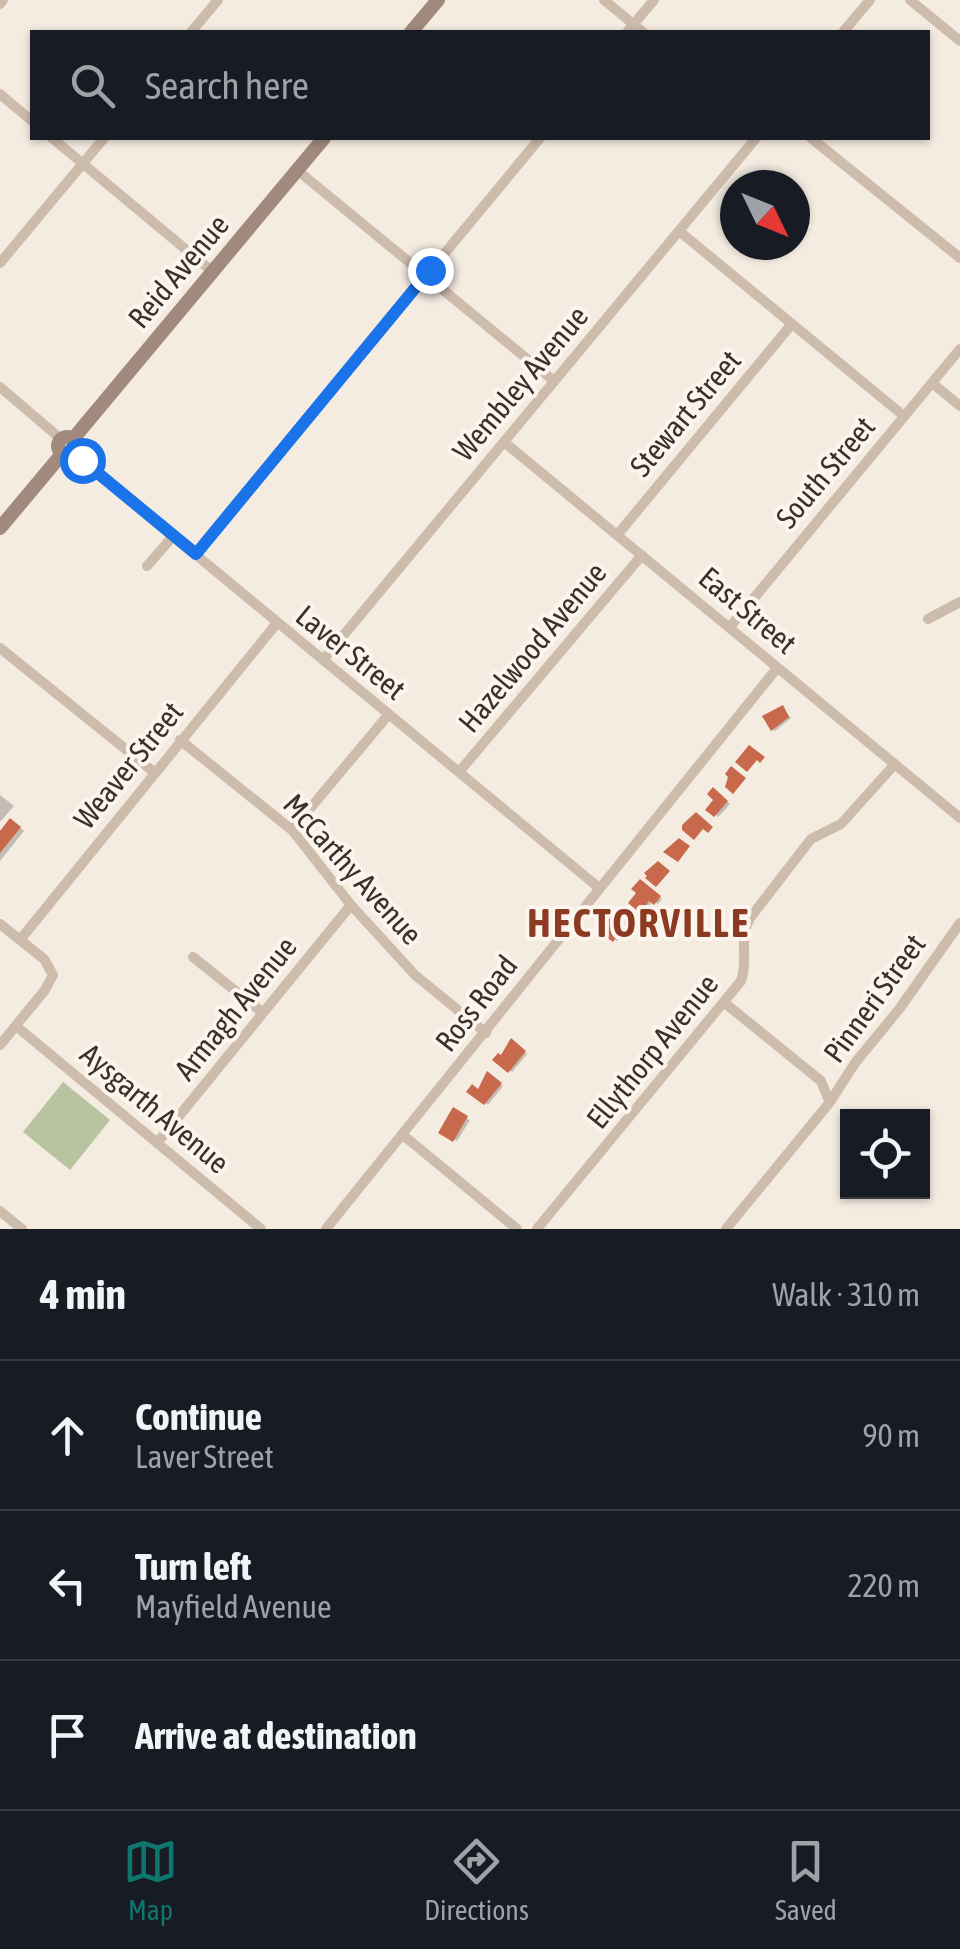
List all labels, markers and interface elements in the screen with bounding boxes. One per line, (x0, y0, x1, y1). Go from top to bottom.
search box (30, 30, 930, 140)
icon: search (65, 58, 120, 113)
text: Search here (145, 64, 309, 107)
north arrow (720, 170, 810, 260)
street label: Reid Avenue (121, 208, 235, 334)
route end (408, 248, 454, 294)
street label: Wembley Avenue (446, 299, 594, 467)
street label: Stewart Street (623, 343, 747, 483)
street label: South Street (769, 410, 881, 534)
route start (60, 438, 106, 484)
street label: Hazelwood Avenue (451, 556, 613, 738)
street label: East Street (693, 560, 803, 660)
street label: Laver Street (290, 598, 412, 706)
street label: Weaver Street (67, 695, 189, 835)
street label: McCarthy Avenue (277, 787, 429, 951)
district label: HECTORVILLE (527, 900, 751, 945)
street label: Pinneri Street (816, 928, 932, 1068)
street label: Armagh Avenue (167, 930, 303, 1086)
street label: Ross Road (428, 949, 524, 1057)
street label: Ellythorp Avenue (580, 967, 724, 1135)
street label: Aysgarth Avenue (74, 1036, 236, 1180)
map controls (840, 1109, 930, 1199)
button: locate (840, 1109, 930, 1199)
text: 4 min (40, 1270, 126, 1318)
text: Walk · 310 m (772, 1276, 920, 1313)
text: Continue (135, 1395, 262, 1438)
icon: ahead (40, 1408, 95, 1463)
text: 90 m (862, 1417, 920, 1454)
text: Laver Street (135, 1438, 274, 1475)
text: Turn left (135, 1545, 251, 1588)
icon: left (40, 1558, 95, 1613)
text: 220 m (847, 1567, 920, 1604)
text: Mayfield Avenue (135, 1588, 332, 1625)
icon: arrive (40, 1708, 95, 1763)
text: Arrive at destination (135, 1714, 417, 1757)
tab: Map (123, 1834, 178, 1926)
tab: Directions (424, 1834, 529, 1926)
tab: Saved (775, 1834, 837, 1926)

